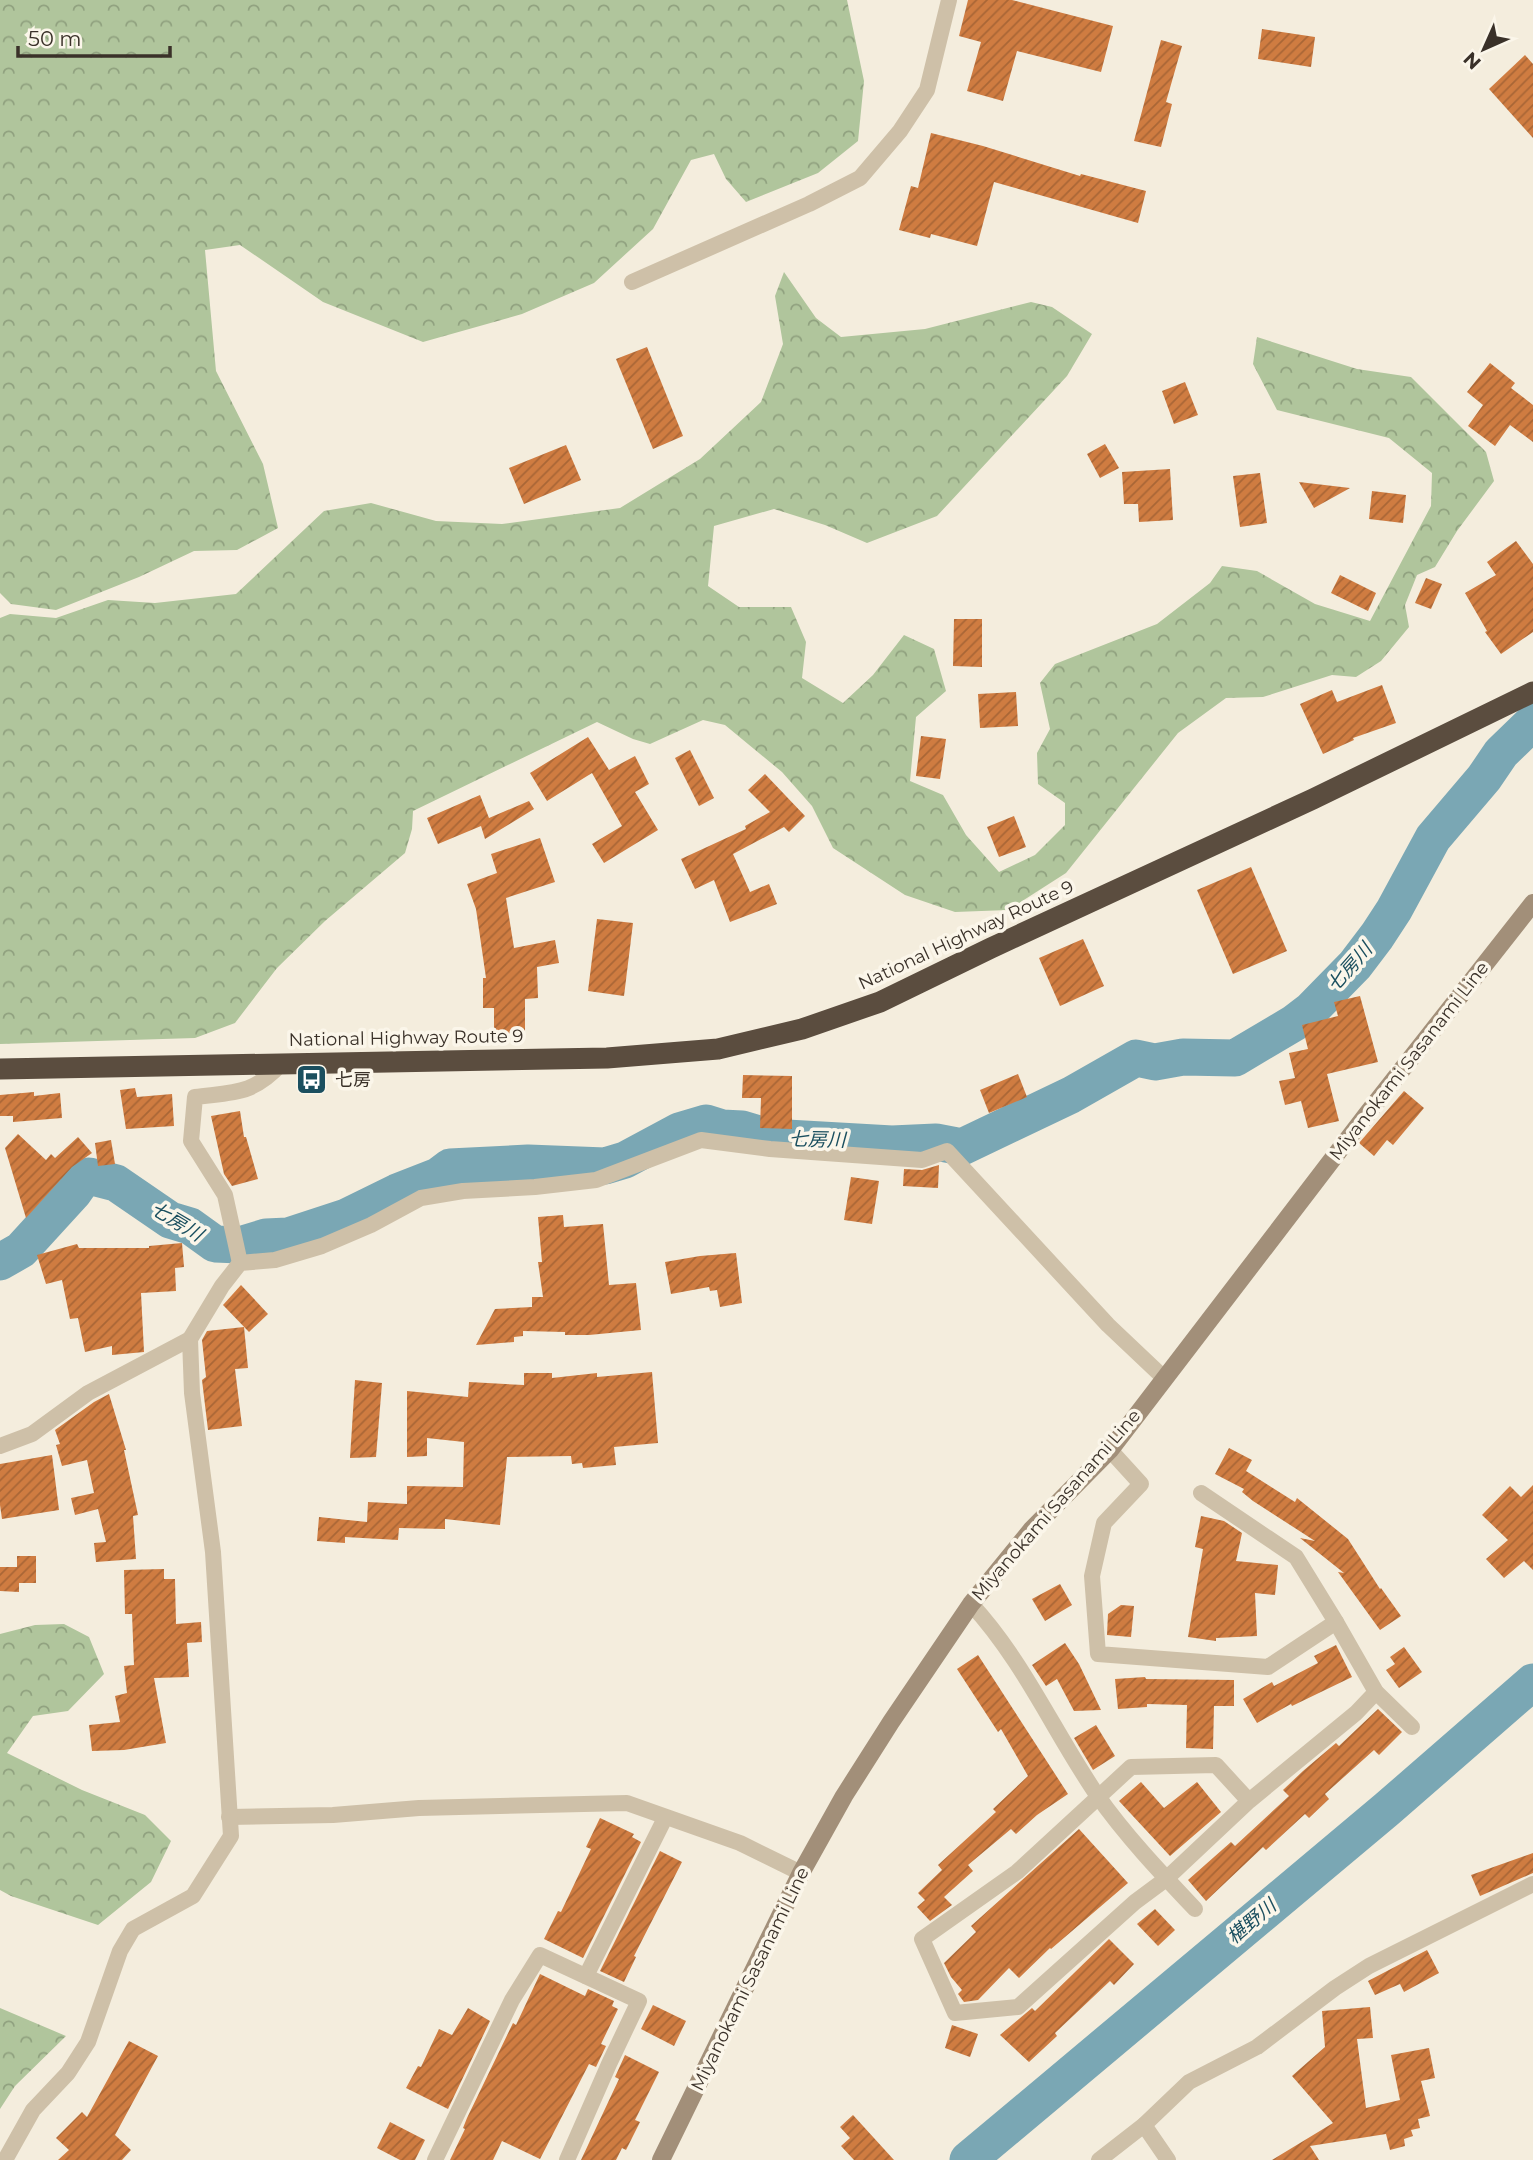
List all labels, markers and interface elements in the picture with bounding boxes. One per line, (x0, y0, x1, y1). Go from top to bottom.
scale bar (18, 14, 170, 58)
north arrow (1449, 14, 1519, 84)
text: 50 m (28, 26, 82, 51)
text: N (1459, 47, 1486, 74)
street label: National Highway Route 9 (855, 875, 1077, 995)
water label: 七房川 (1322, 937, 1378, 996)
street label: Miyanokami Sasanami Line (1325, 957, 1494, 1165)
street label: National Highway Route 9 (288, 1025, 524, 1051)
bus stop icon: 七房 (295, 1063, 329, 1097)
place label: 七房 (335, 1069, 371, 1091)
water label: 七房川 (788, 1128, 848, 1152)
water label: 七房川 (146, 1197, 209, 1247)
street label: Miyanokami Sasanami Line (967, 1405, 1145, 1605)
street label: Miyanokami Sasanami Line (686, 1863, 814, 2095)
water label: 椹野川 (1222, 1893, 1282, 1949)

